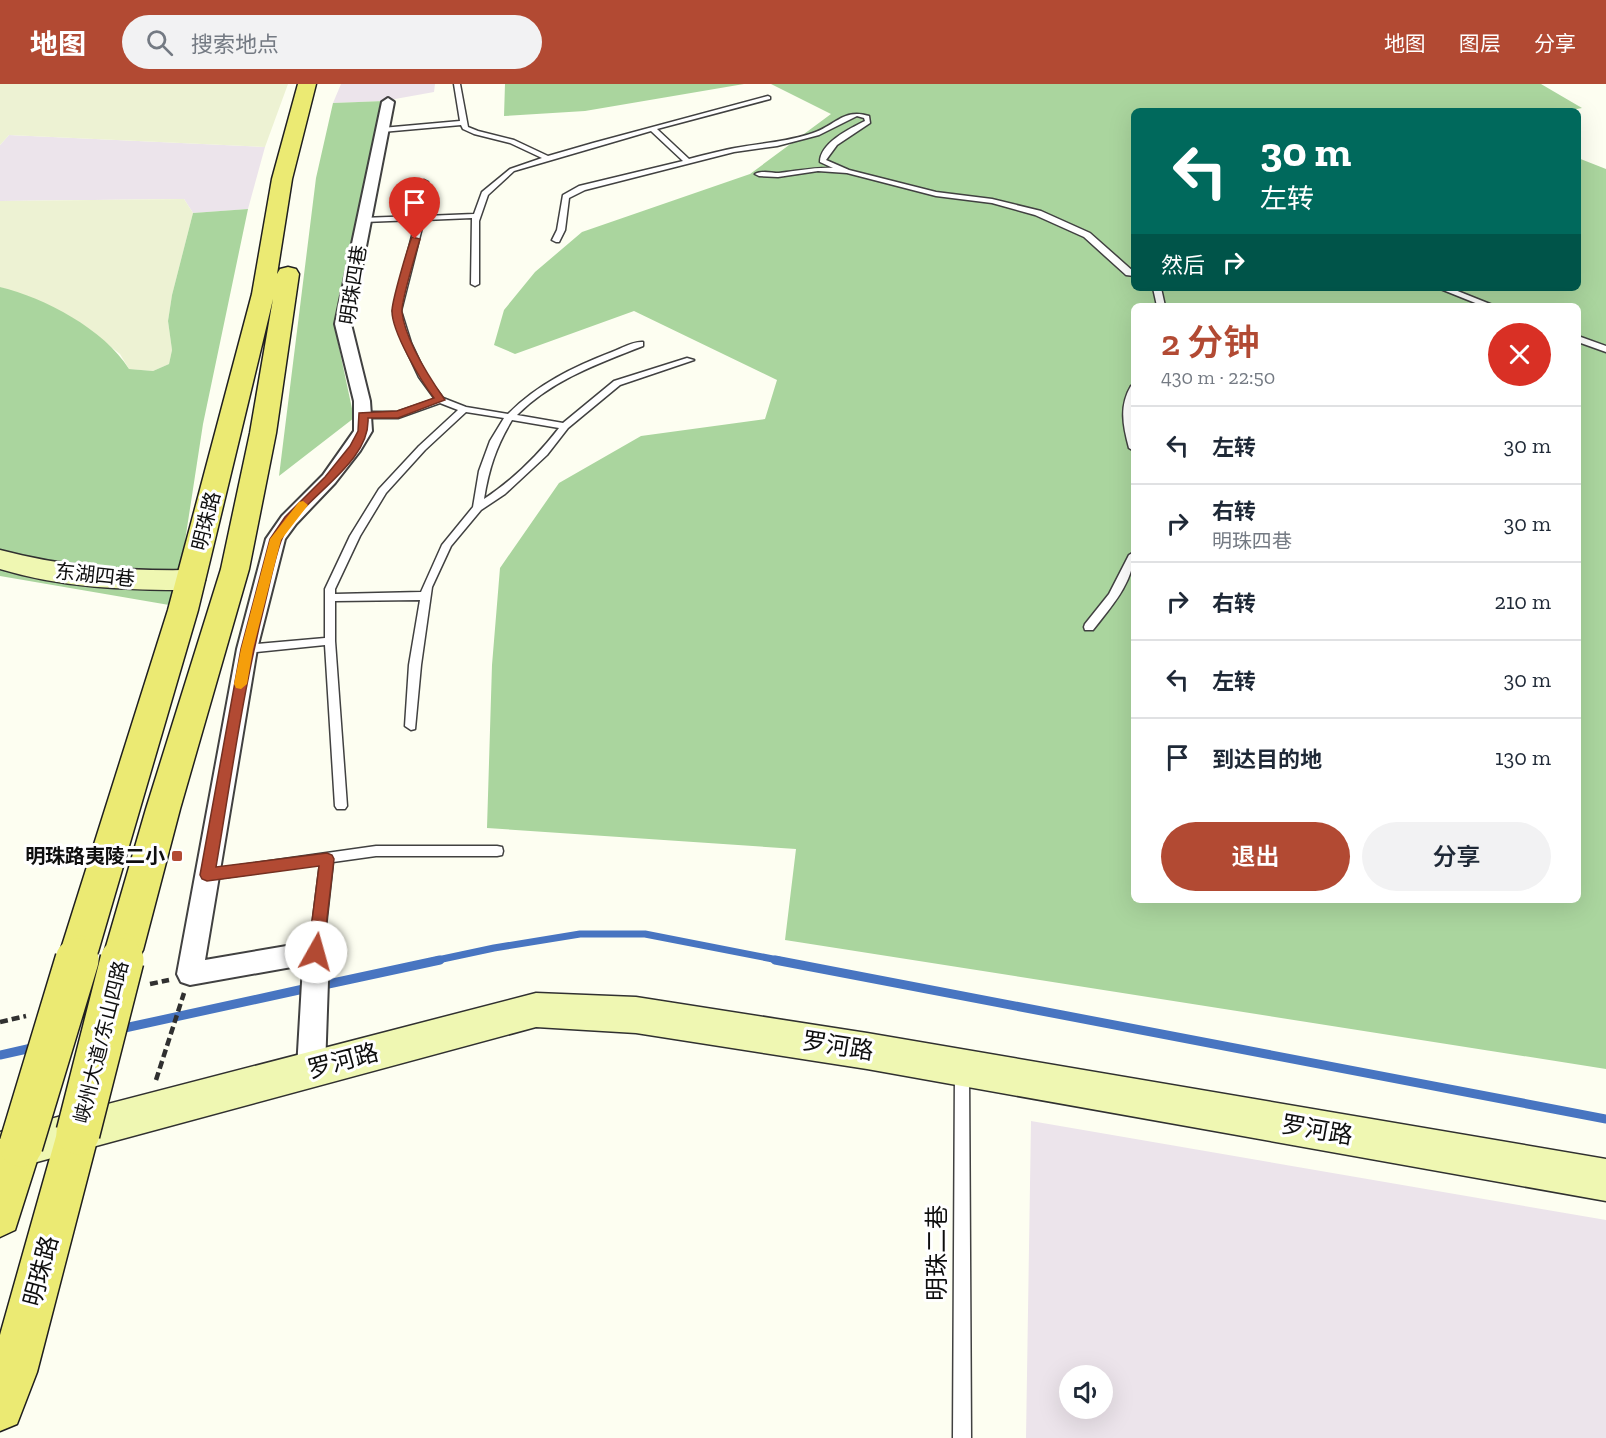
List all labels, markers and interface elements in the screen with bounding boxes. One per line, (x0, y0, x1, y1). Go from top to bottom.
search box (122, 15, 542, 69)
icon: search (143, 26, 176, 59)
text: 地图 (30, 28, 86, 61)
text: 搜索地点 (191, 31, 279, 58)
text: 地图 (1384, 31, 1426, 56)
text: 图层 (1459, 31, 1501, 56)
text: 分享 (1534, 31, 1576, 56)
text: 30 m (1260, 126, 1351, 177)
icon: left (1161, 132, 1239, 210)
pin (389, 177, 440, 239)
text: 左转 (1260, 183, 1314, 215)
icon: arrive (398, 186, 431, 219)
street label: 明珠四巷 (335, 244, 371, 326)
icon: right (1217, 246, 1250, 279)
text: 然后 (1161, 252, 1205, 279)
text: 2 分钟 (1161, 321, 1259, 364)
button: close (1488, 323, 1551, 386)
text: 430 m · 22:50 (1161, 365, 1275, 389)
icon: left (1161, 429, 1194, 462)
text: 30 m (1504, 432, 1551, 459)
text: 左转 (1212, 434, 1256, 461)
street label: 明珠路 (187, 489, 225, 553)
text: 右转 (1212, 498, 1256, 525)
icon: right (1161, 507, 1194, 540)
text: 30 m (1504, 510, 1551, 537)
text: 明珠四巷 (1212, 529, 1292, 553)
street label: 东湖四巷 (54, 559, 136, 591)
icon: right (1161, 585, 1194, 618)
text: 210 m (1495, 588, 1551, 615)
text: 右转 (1212, 590, 1256, 617)
icon: left (1161, 663, 1194, 696)
text: 30 m (1504, 666, 1551, 693)
text: 左转 (1212, 668, 1256, 695)
icon: arrive (1161, 741, 1194, 774)
text: 130 m (1495, 744, 1551, 771)
text: 到达目的地 (1212, 746, 1322, 773)
button: 退出 (1161, 822, 1350, 891)
button: 分享 (1362, 822, 1551, 891)
place label: 明珠路夷陵二小 (25, 844, 165, 868)
marker: 明珠路夷陵二小 (170, 849, 184, 863)
position arrow (284, 920, 348, 984)
street label: 峡州大道/东山四路 (69, 958, 133, 1126)
street label: 罗河路 (800, 1026, 876, 1065)
street label: 罗河路 (304, 1037, 381, 1084)
street label: 罗河路 (1279, 1109, 1355, 1150)
street label: 明珠二巷 (922, 1205, 951, 1301)
street label: 明珠路 (17, 1232, 64, 1309)
map controls (1059, 1365, 1113, 1419)
button: sound (1059, 1365, 1113, 1419)

